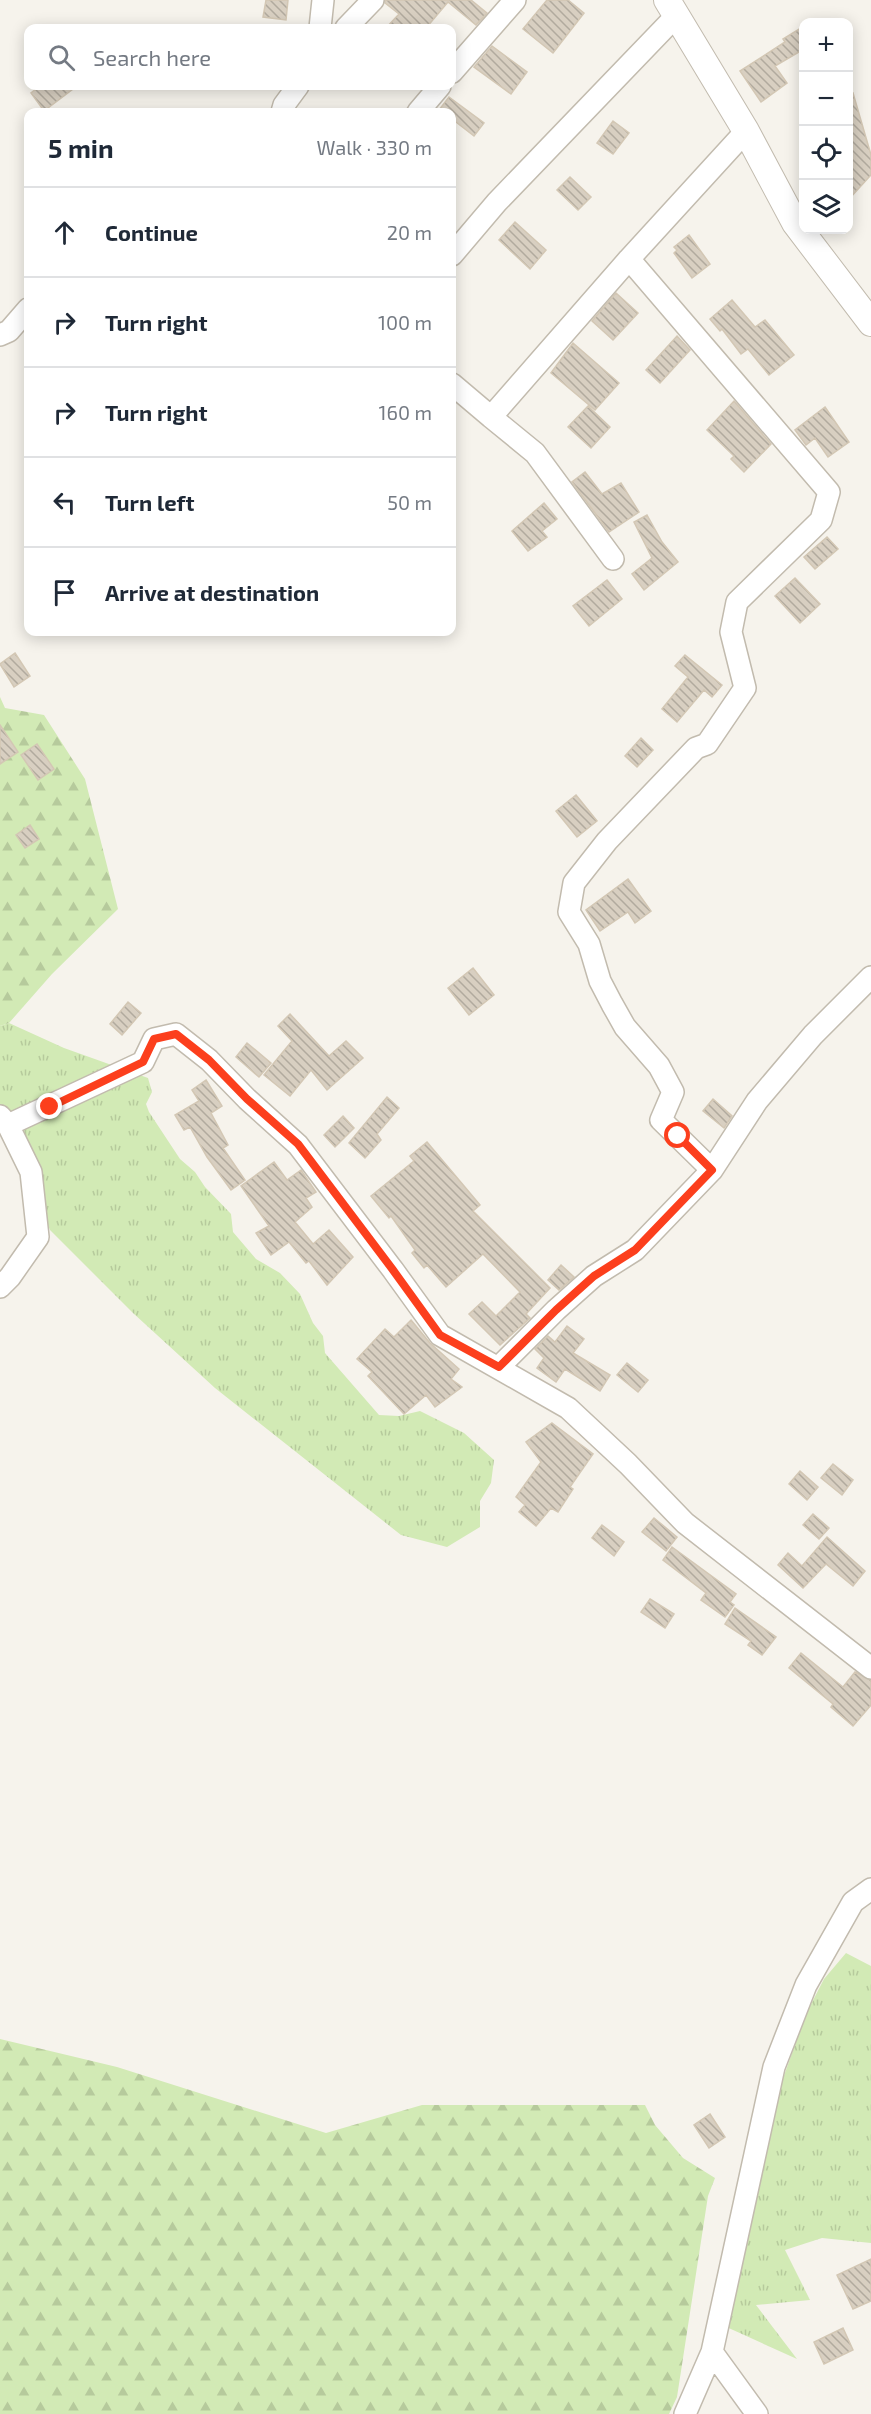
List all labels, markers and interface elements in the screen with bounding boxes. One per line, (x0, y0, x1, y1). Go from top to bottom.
map controls (799, 18, 853, 234)
button: + (799, 18, 853, 72)
search box (24, 24, 456, 90)
icon: search (45, 41, 78, 74)
text: Search here (93, 44, 211, 70)
button: − (799, 72, 853, 126)
button: locate (799, 126, 853, 180)
text: 5 min (48, 132, 114, 163)
text: Walk · 330 m (316, 135, 432, 159)
button: layers (799, 180, 853, 234)
icon: ahead (48, 216, 81, 249)
text: Continue (105, 219, 198, 245)
text: 20 m (387, 220, 432, 244)
icon: right (48, 306, 81, 339)
text: Turn right (105, 309, 207, 335)
text: 100 m (378, 310, 432, 334)
icon: right (48, 396, 81, 429)
text: Turn right (105, 399, 207, 425)
text: 160 m (379, 400, 432, 424)
icon: left (48, 486, 81, 519)
text: Turn left (105, 489, 194, 515)
text: 50 m (387, 490, 432, 514)
icon: arrive (48, 576, 81, 609)
text: Arrive at destination (105, 579, 319, 605)
route end (36, 1093, 62, 1119)
route start (664, 1122, 690, 1148)

